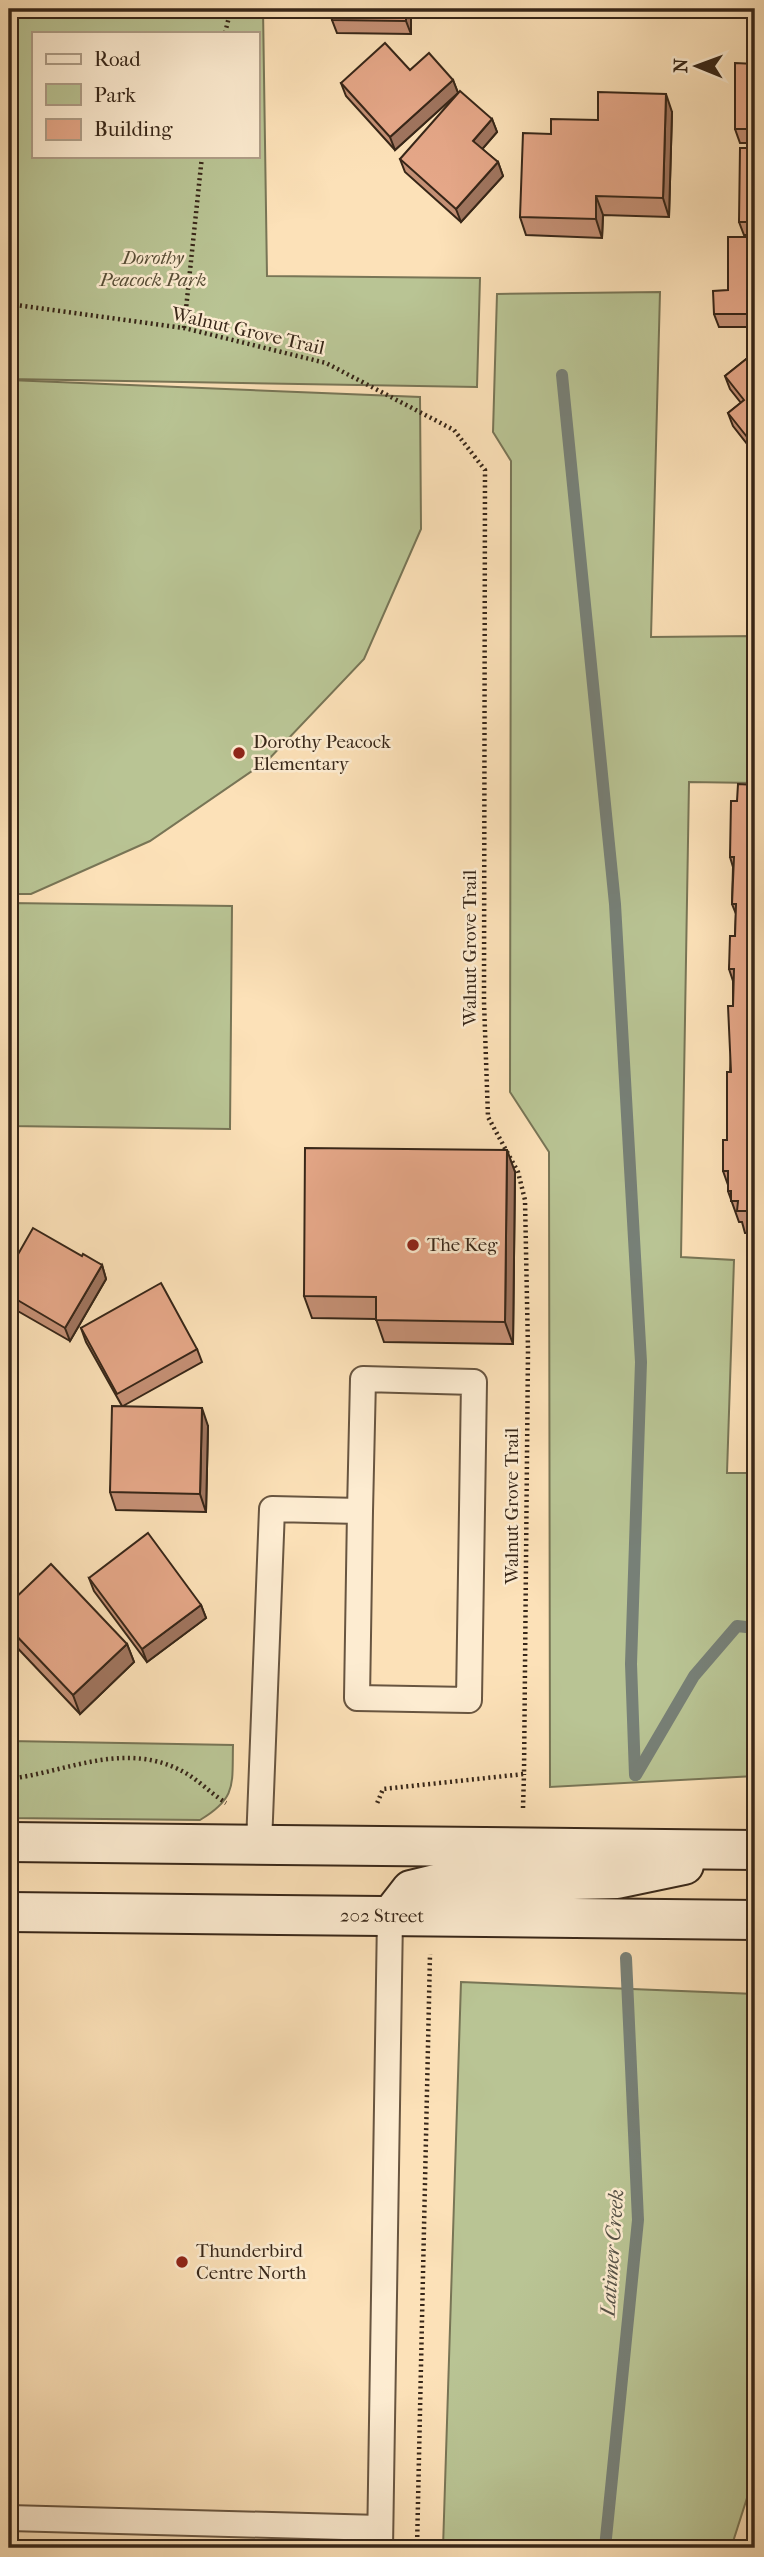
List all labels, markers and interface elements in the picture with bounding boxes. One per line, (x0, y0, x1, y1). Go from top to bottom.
legend (32, 32, 259, 158)
north arrow (662, 32, 732, 102)
text: Road (94, 47, 141, 71)
text: N (670, 58, 692, 73)
text: Park (94, 83, 136, 107)
text: Building (94, 117, 173, 141)
park label: Dorothy Peacock Park (99, 247, 206, 291)
street label: Walnut Grove Trail (168, 302, 327, 359)
place label: Dorothy Peacock Elementary (253, 731, 391, 775)
marker: Dorothy Peacock Elementary (231, 745, 247, 761)
street label: Walnut Grove Trail (459, 870, 481, 1027)
place label: The Keg (427, 1234, 498, 1256)
marker: The Keg (405, 1237, 421, 1253)
street label: Walnut Grove Trail (501, 1428, 523, 1585)
street label: 202 Street (340, 1905, 424, 1927)
water label: Latimer Creek (595, 2189, 628, 2319)
place label: Thunderbird Centre North (196, 2240, 307, 2284)
marker: Thunderbird Centre North (174, 2254, 190, 2270)

